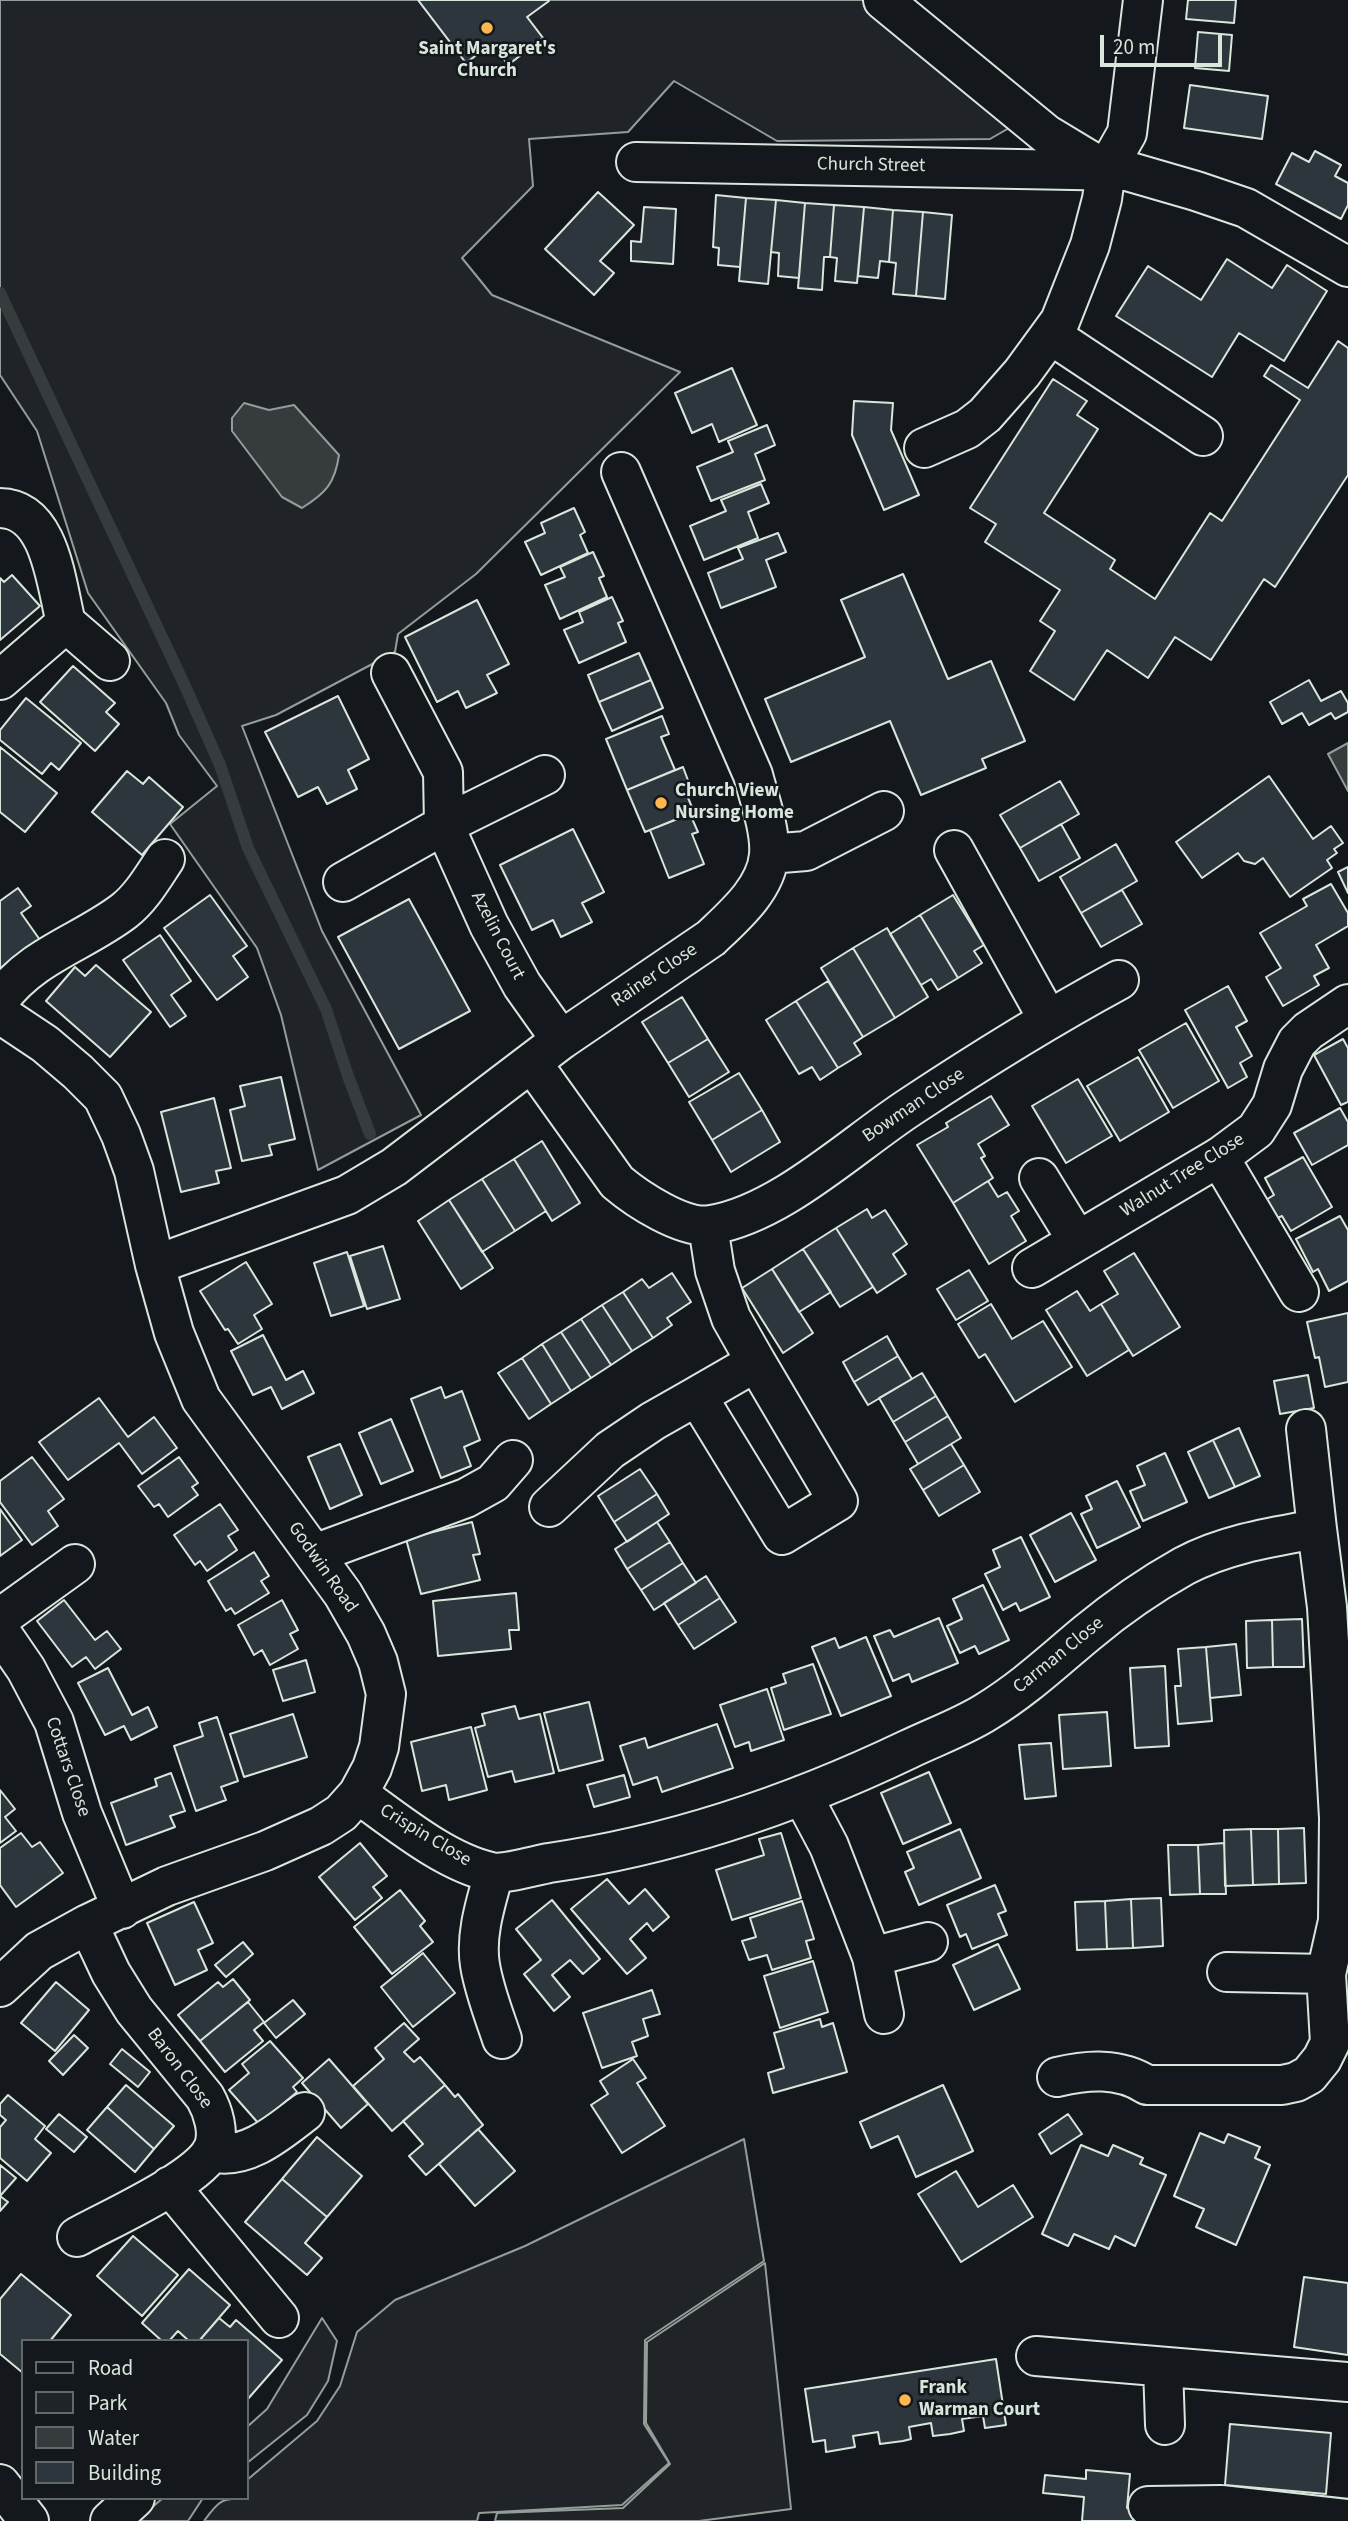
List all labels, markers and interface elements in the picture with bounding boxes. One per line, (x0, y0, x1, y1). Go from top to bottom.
marker: Saint Margaret's Church (479, 20, 495, 36)
scale bar (1103, 21, 1226, 65)
text: 20 m (1113, 32, 1155, 62)
place label: Saint Margaret's Church (418, 39, 556, 83)
street label: Church Street (817, 154, 925, 178)
place label: Church View Nursing Home (675, 781, 794, 825)
marker: Church View Nursing Home (653, 795, 669, 811)
street label: Azelin Court (465, 888, 529, 984)
street label: Rainer Close (608, 939, 702, 1013)
street label: Bowman Close (859, 1064, 969, 1148)
street label: Walnut Tree Close (1117, 1129, 1249, 1223)
street label: Godwin Road (282, 1518, 362, 1618)
street label: Carman Close (1009, 1613, 1109, 1699)
street label: Cottars Close (39, 1714, 95, 1820)
street label: Crispin Close (375, 1800, 475, 1872)
street label: Baron Close (141, 2024, 217, 2114)
legend (21, 2339, 248, 2500)
text: Road (88, 2353, 133, 2383)
place label: Frank Warman Court (919, 2378, 1040, 2422)
text: Park (88, 2388, 127, 2418)
marker: Frank Warman Court (897, 2392, 913, 2408)
text: Water (88, 2423, 139, 2453)
text: Building (88, 2458, 161, 2488)

